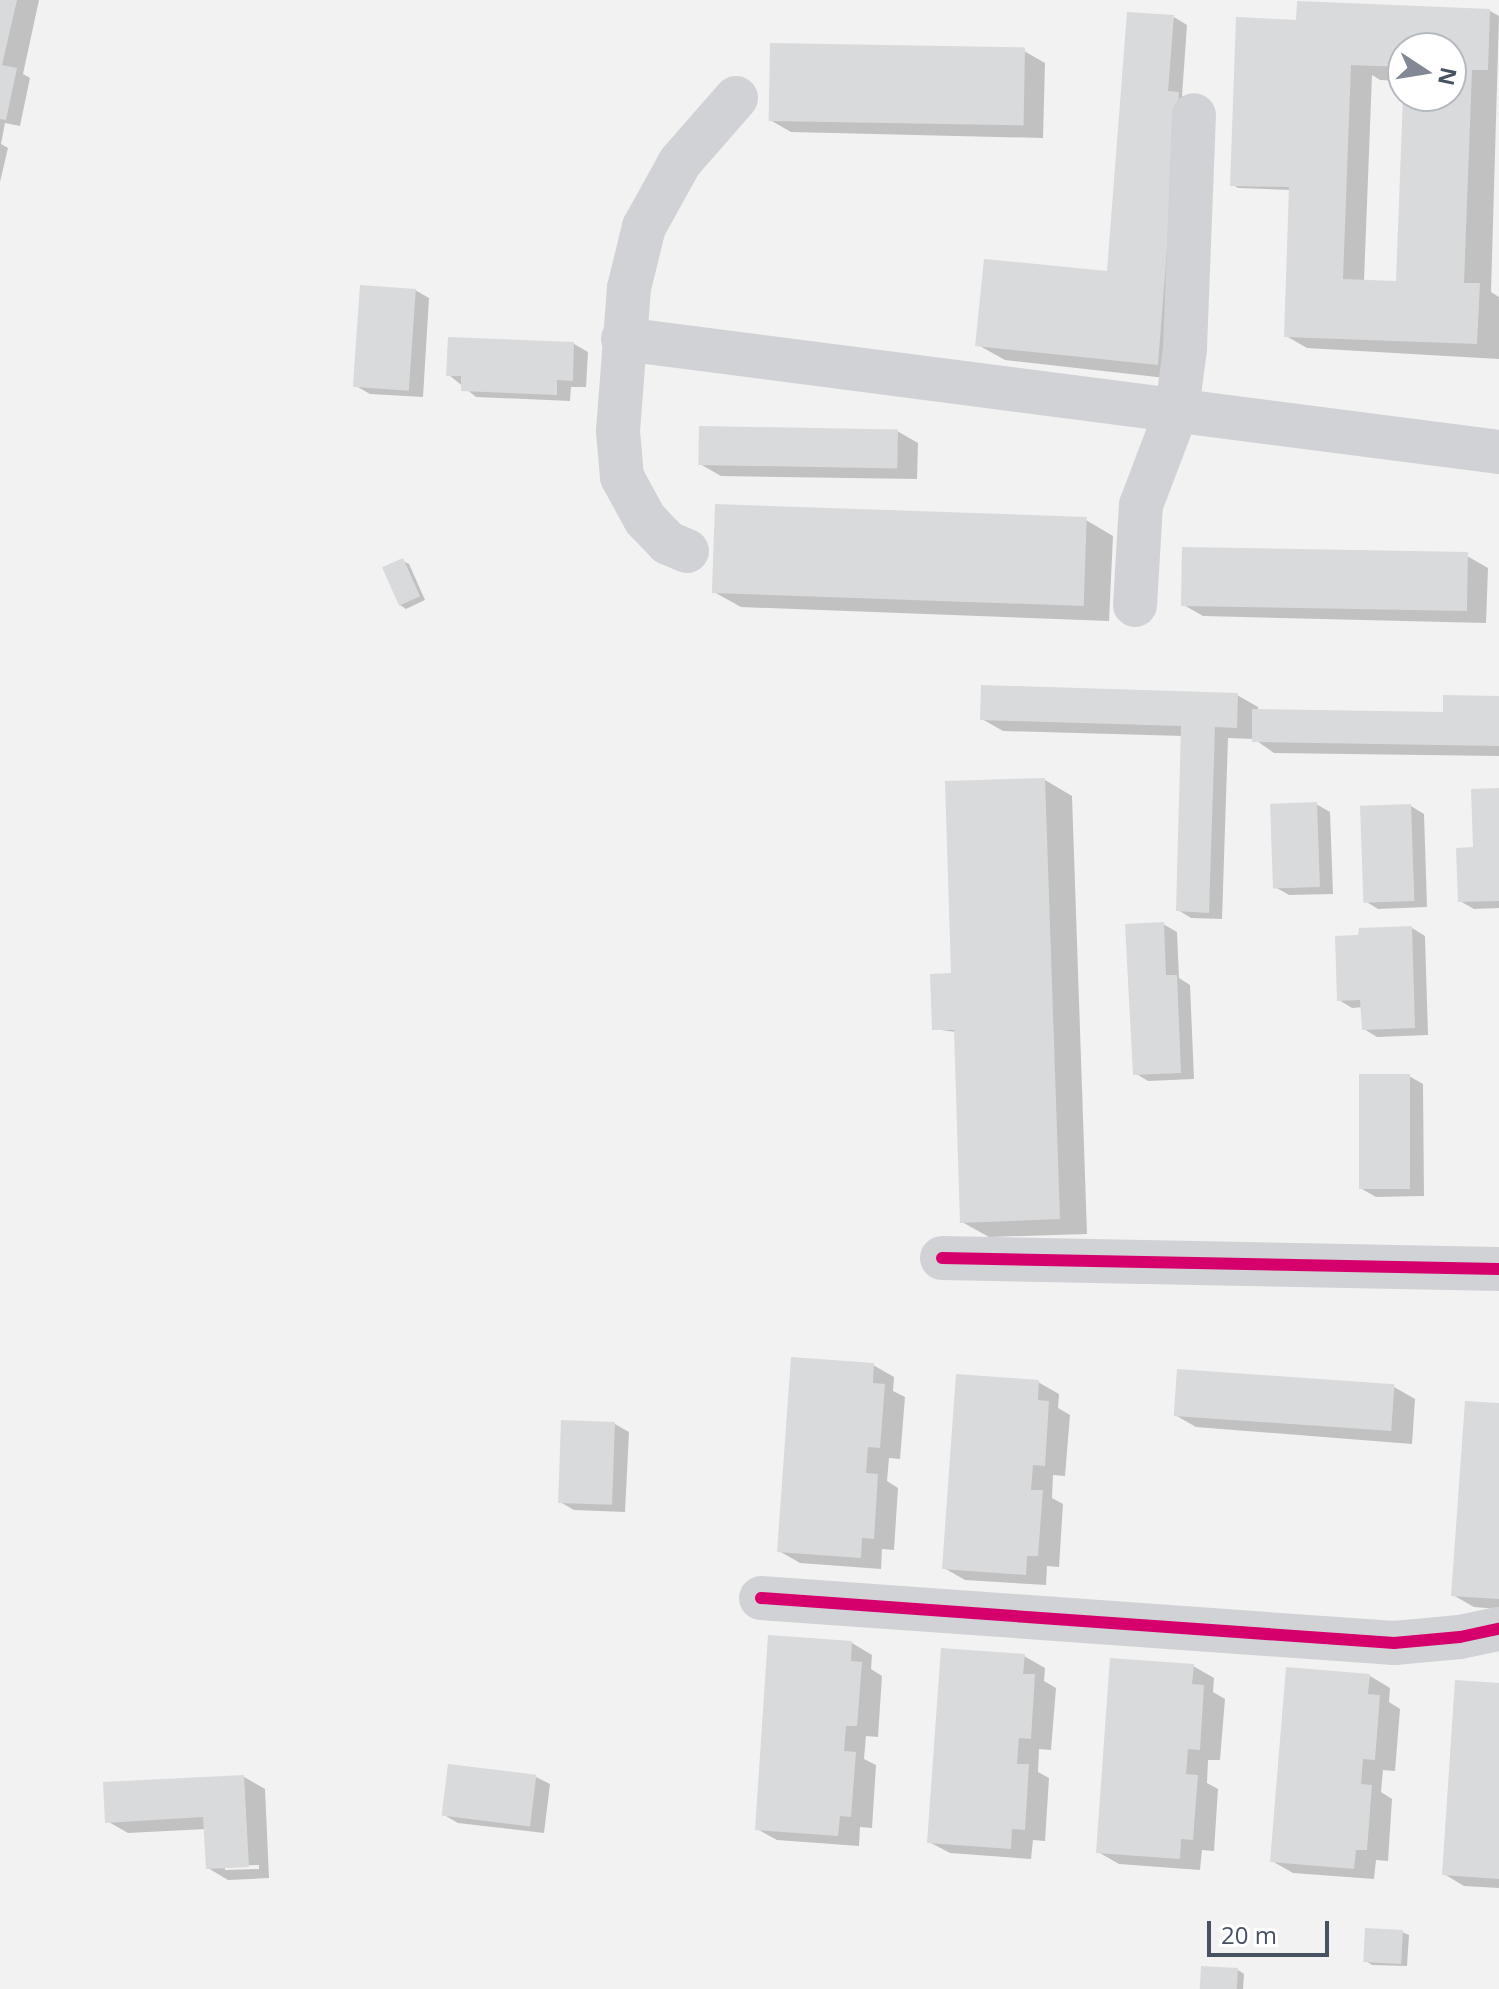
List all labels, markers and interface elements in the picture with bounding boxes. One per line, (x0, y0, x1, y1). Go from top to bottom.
north arrow (1387, 32, 1467, 112)
text: N (1432, 65, 1465, 88)
scale bar (1211, 1905, 1333, 1955)
text: 20 m (1221, 1918, 1277, 1951)

